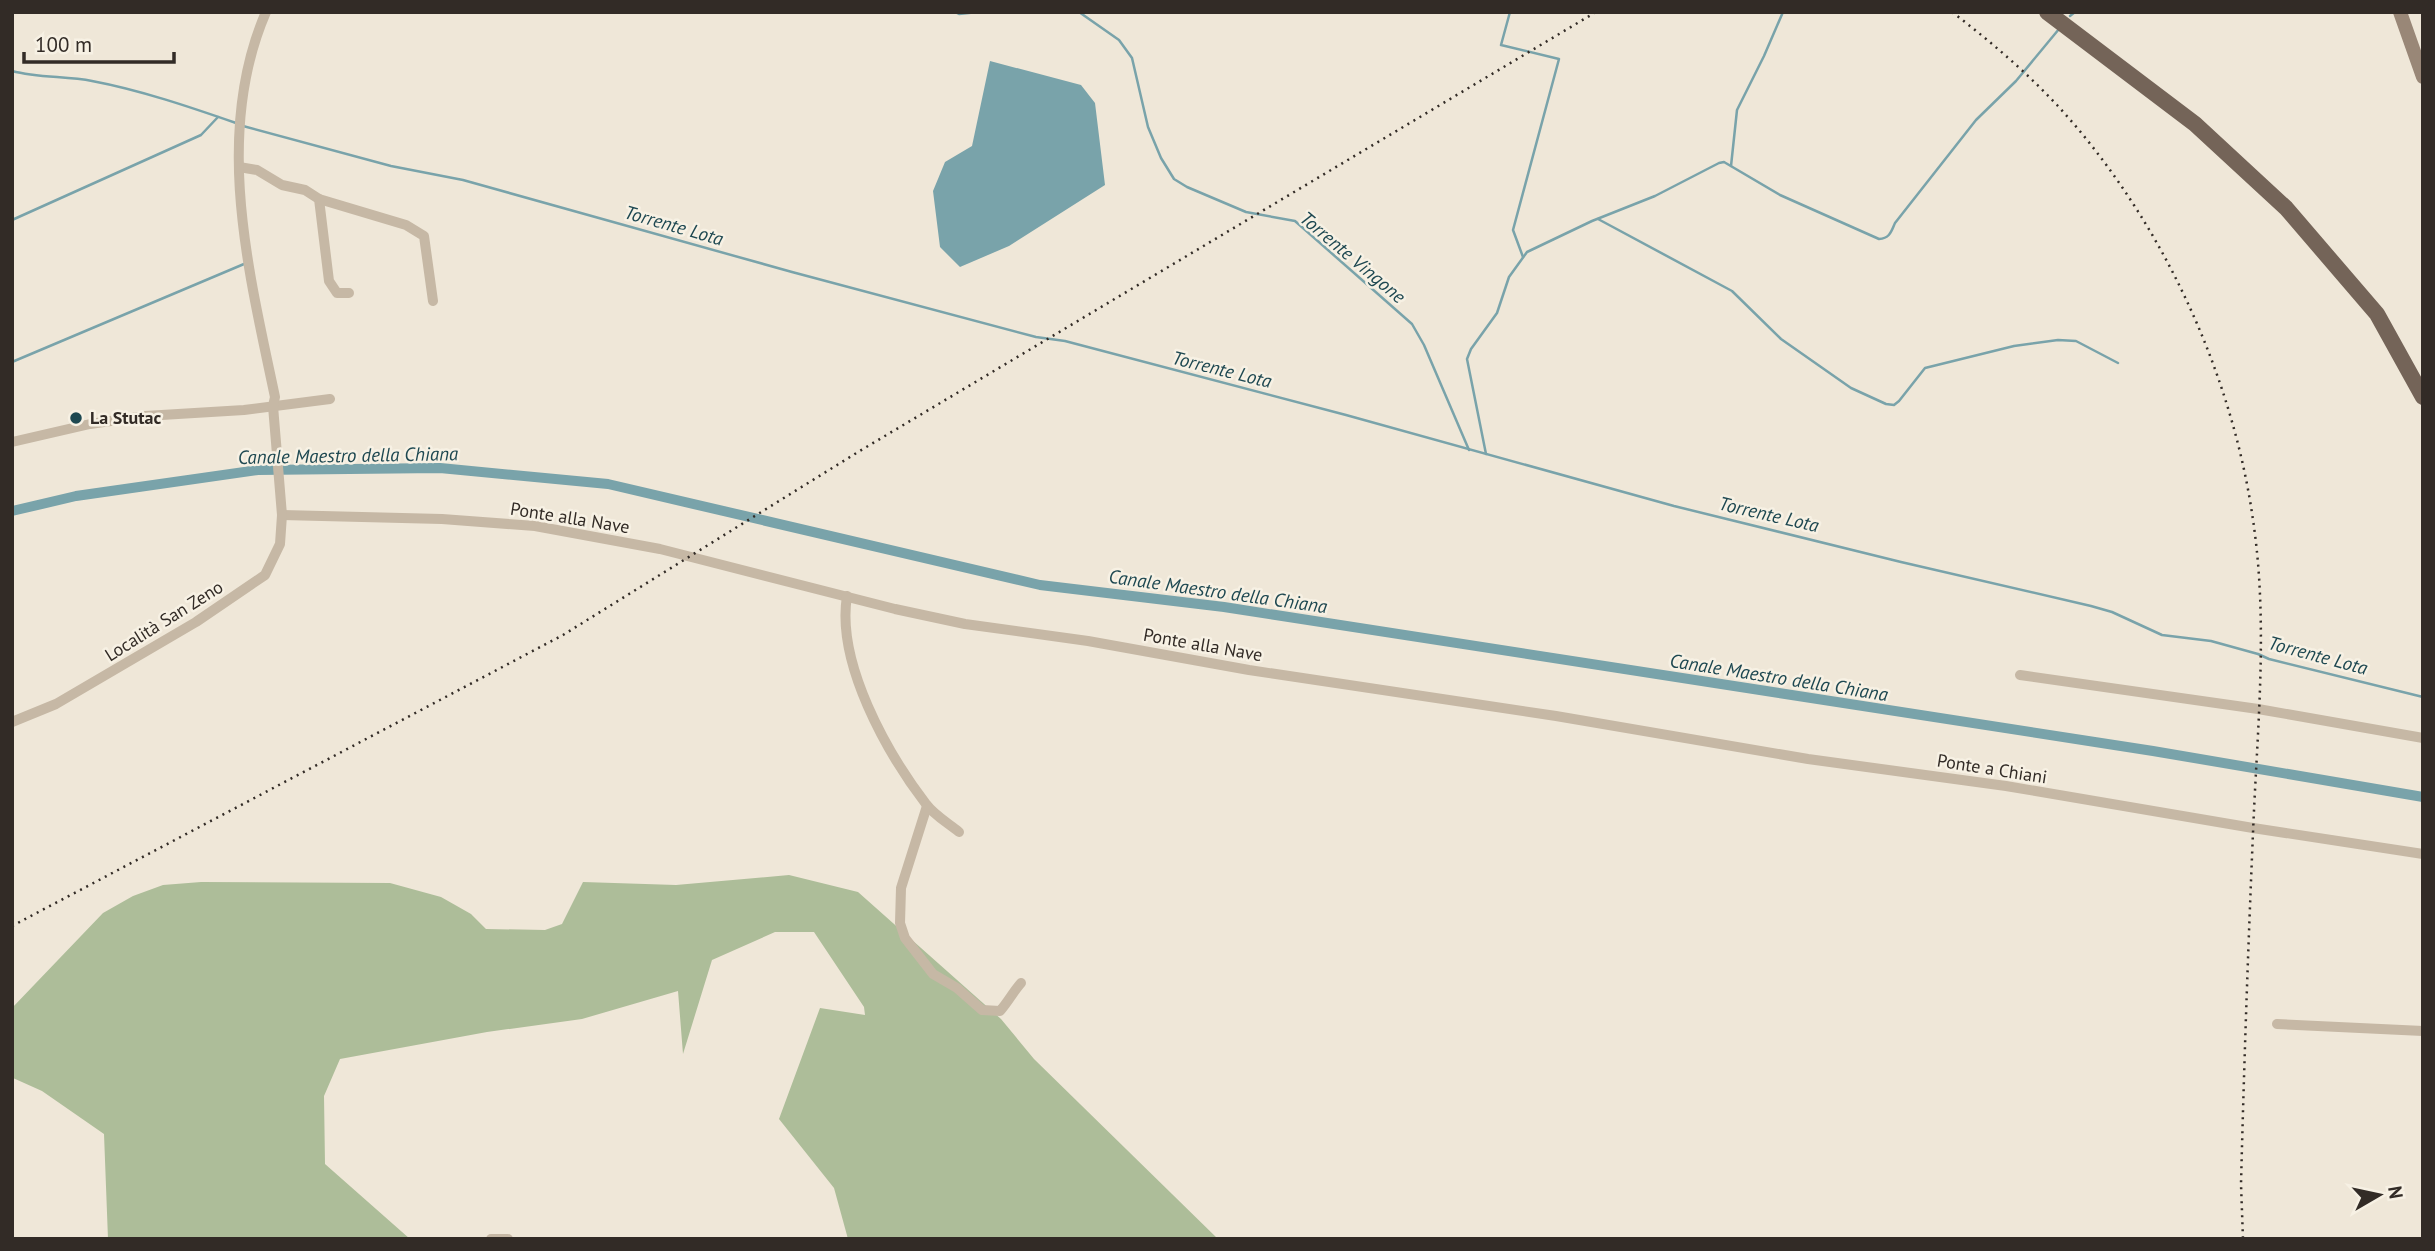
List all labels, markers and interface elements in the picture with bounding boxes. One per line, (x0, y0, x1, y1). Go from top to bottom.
scale bar (24, 21, 175, 65)
text: 100 m (35, 31, 92, 58)
water label: Torrente Lota (622, 199, 727, 251)
water label: Torrente Vingone (1295, 206, 1411, 308)
water label: Torrente Lota (1170, 345, 1275, 393)
place label: La Stutac (90, 406, 161, 429)
marker: La Stutac (68, 410, 84, 426)
water label: Canale Maestro della Chiana (238, 441, 459, 469)
water label: Torrente Lota (1717, 491, 1822, 537)
street label: Ponte alla Nave (509, 497, 631, 538)
water label: Canale Maestro della Chiana (1107, 564, 1330, 618)
street label: Località San Zeno (100, 575, 227, 666)
street label: Ponte alla Nave (1142, 623, 1264, 666)
water label: Torrente Lota (2266, 630, 2371, 680)
water label: Canale Maestro della Chiana (1668, 648, 1890, 706)
street label: Ponte a Chiani (1935, 748, 2049, 789)
north arrow (2344, 1160, 2414, 1230)
text: N (2383, 1184, 2409, 1200)

